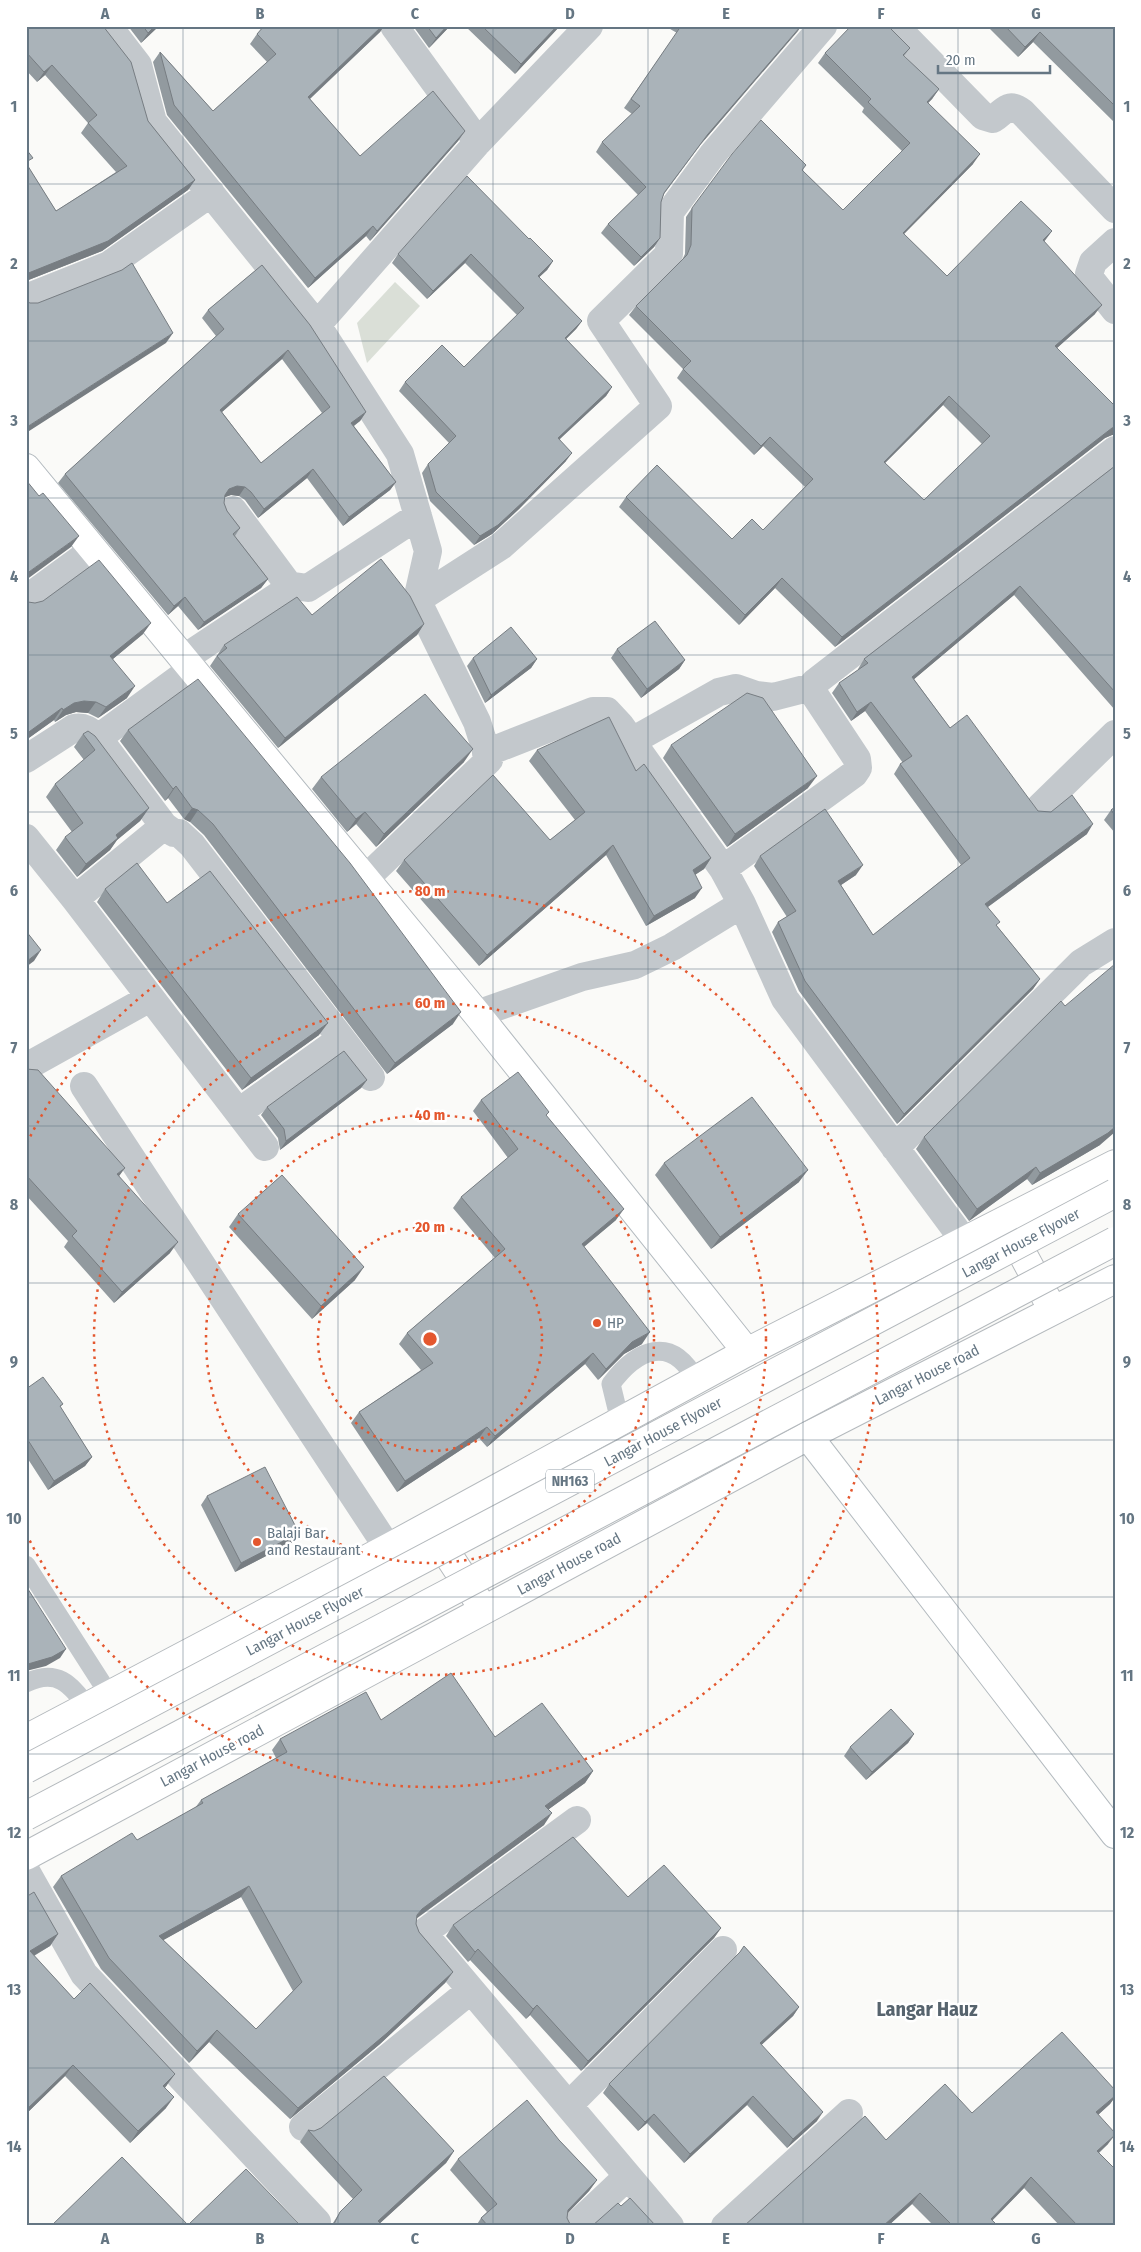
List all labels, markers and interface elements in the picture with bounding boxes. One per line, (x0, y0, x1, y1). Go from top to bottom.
text: A (100, 4, 110, 23)
text: B (256, 4, 265, 23)
text: C (411, 4, 420, 23)
text: D (565, 4, 575, 23)
text: E (722, 4, 730, 23)
text: F (877, 4, 885, 23)
text: G (1031, 4, 1041, 23)
scale bar (938, 42, 1051, 74)
text: 20 m (946, 51, 976, 69)
text: 1 (11, 97, 17, 116)
text: 1 (1124, 97, 1130, 116)
text: 2 (9, 254, 18, 273)
text: 2 (1122, 254, 1131, 273)
text: 3 (9, 411, 18, 430)
text: 3 (1122, 411, 1131, 430)
text: 4 (10, 567, 18, 586)
text: 4 (1123, 567, 1131, 586)
text: 5 (10, 724, 18, 743)
text: 5 (1123, 724, 1131, 743)
text: 6 (10, 881, 18, 900)
text: 6 (1123, 881, 1131, 900)
text: 80 m (415, 882, 445, 900)
text: 60 m (415, 994, 445, 1012)
text: 7 (11, 1038, 18, 1057)
text: 7 (1124, 1038, 1131, 1057)
text: 40 m (415, 1106, 445, 1124)
text: 8 (10, 1195, 19, 1214)
text: 8 (1123, 1195, 1132, 1214)
street label: Langar House Flyover (959, 1204, 1084, 1282)
text: 20 m (414, 1218, 445, 1236)
place label: HP (607, 1314, 624, 1332)
marker: HP (591, 1317, 603, 1329)
centre of rings (421, 1330, 439, 1348)
street label: Langar House road (872, 1341, 982, 1409)
text: 9 (10, 1352, 18, 1371)
text: 9 (1123, 1352, 1131, 1371)
street label: Langar House Flyover (601, 1393, 726, 1471)
road number: NH163 (546, 1470, 594, 1492)
text: 10 (6, 1509, 22, 1528)
text: 10 (1119, 1509, 1135, 1528)
place label: Balaji Bar and Restaurant (267, 1524, 361, 1559)
street label: Langar House road (514, 1529, 624, 1599)
marker: Balaji Bar and Restaurant (251, 1536, 263, 1548)
street label: Langar House Flyover (243, 1582, 368, 1660)
text: 11 (7, 1666, 21, 1685)
text: 11 (1120, 1666, 1134, 1685)
street label: Langar House road (157, 1721, 267, 1791)
text: 12 (7, 1823, 22, 1842)
text: 12 (1120, 1823, 1135, 1842)
text: 13 (7, 1980, 22, 1999)
text: 13 (1120, 1980, 1135, 1999)
district label: Langar Hauz (876, 1997, 978, 2021)
text: 14 (7, 2137, 22, 2156)
text: 14 (1120, 2137, 1135, 2156)
text: A (100, 2229, 110, 2248)
text: B (256, 2229, 265, 2248)
text: C (411, 2229, 420, 2248)
text: D (565, 2229, 575, 2248)
text: E (722, 2229, 730, 2248)
text: F (877, 2229, 885, 2248)
text: G (1031, 2229, 1041, 2248)

